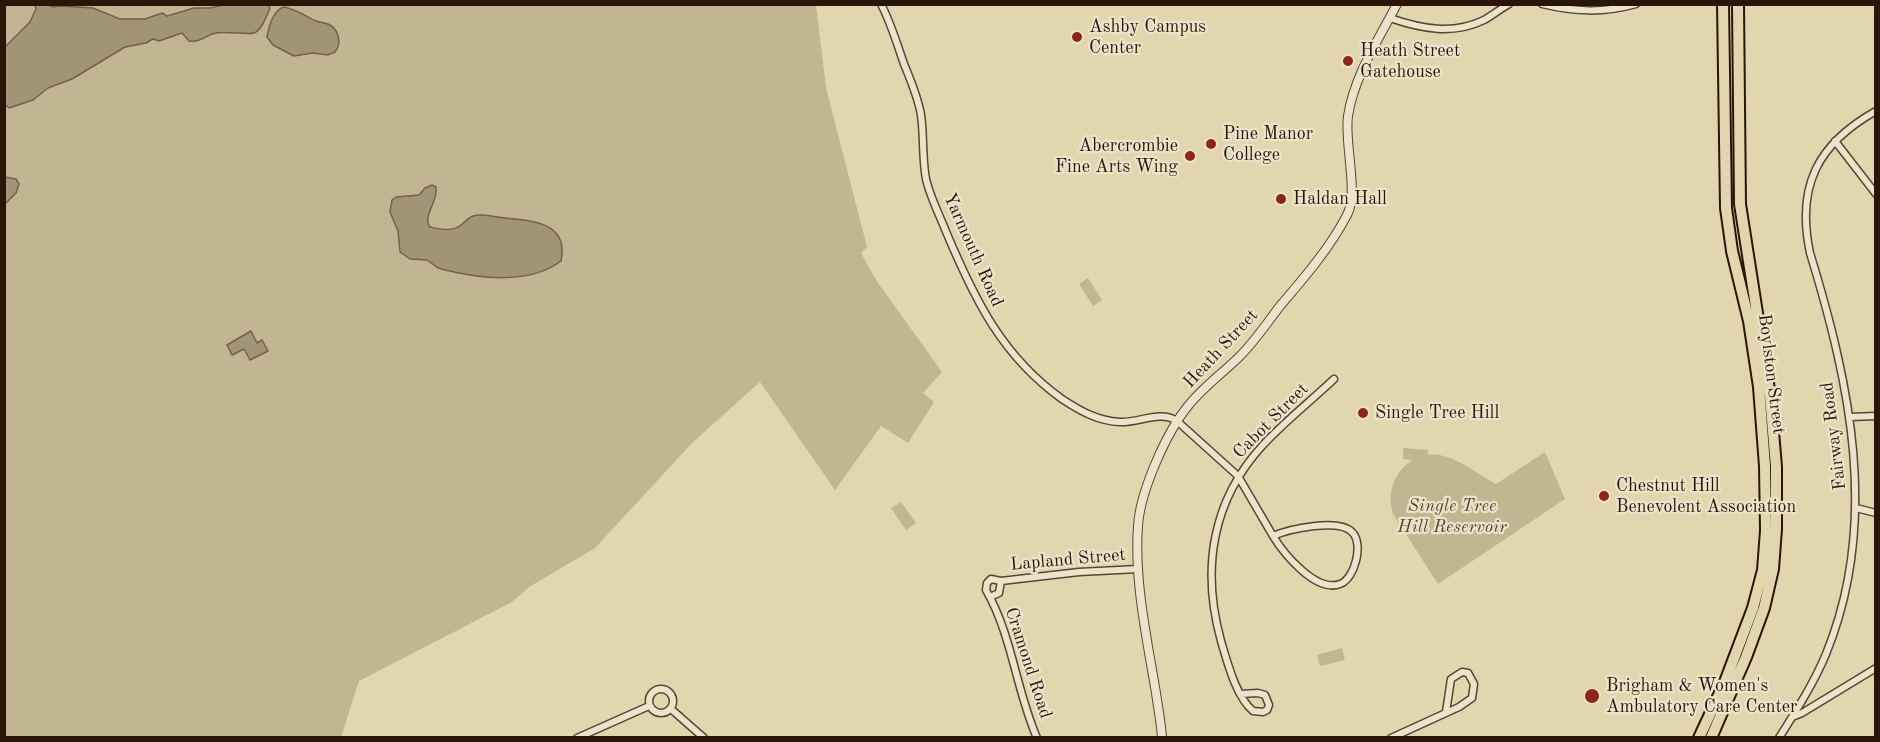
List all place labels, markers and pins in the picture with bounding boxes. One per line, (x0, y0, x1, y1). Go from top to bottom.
place label: Ashby Campus Center (1089, 16, 1206, 58)
marker: Ashby Campus Center (1070, 30, 1084, 44)
place label: Heath Street Gatehouse (1360, 40, 1460, 82)
marker: Heath Street Gatehouse (1341, 54, 1355, 68)
place label: Pine Manor College (1223, 123, 1313, 166)
place label: Abercrombie Fine Arts Wing (1055, 135, 1178, 178)
marker: Pine Manor College (1204, 137, 1218, 151)
marker: Abercrombie Fine Arts Wing (1183, 149, 1197, 163)
place label: Haldan Hall (1293, 188, 1387, 210)
marker: Haldan Hall (1274, 192, 1288, 206)
place label: Single Tree Hill (1375, 402, 1499, 424)
marker: Single Tree Hill (1356, 406, 1370, 420)
place label: Chestnut Hill Benevolent Association (1616, 475, 1796, 518)
marker: Chestnut Hill Benevolent Association (1597, 489, 1611, 503)
place label: Brigham & Women's Ambulatory Care Center (1606, 675, 1797, 718)
marker: Brigham & Women's Ambulatory Care Center (1583, 687, 1601, 705)

